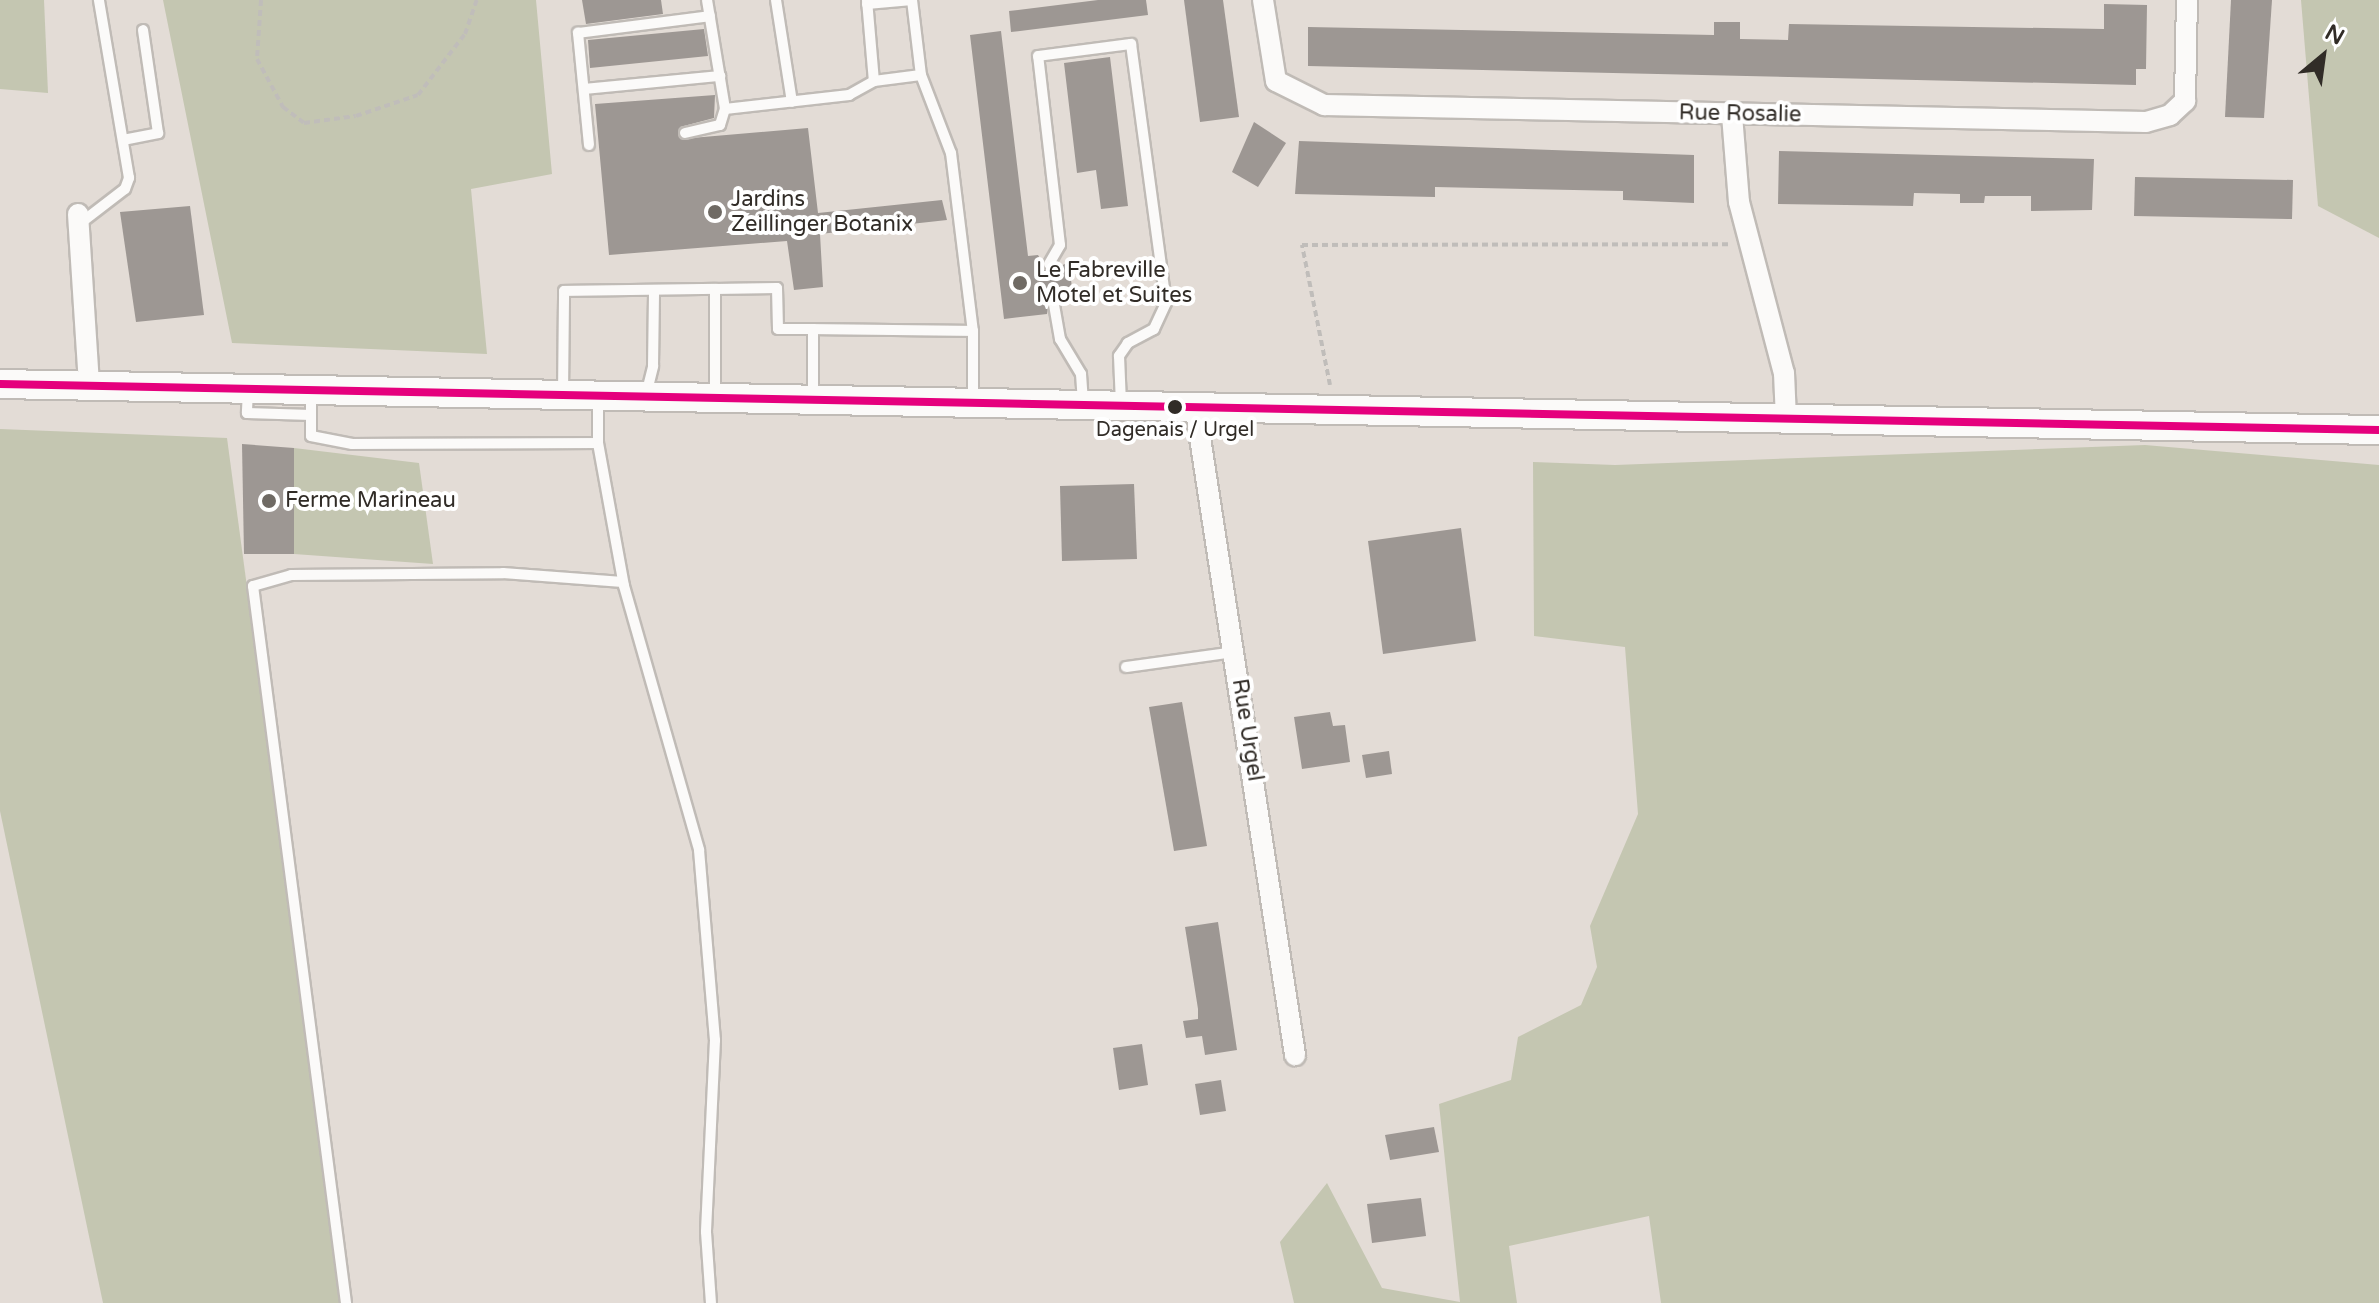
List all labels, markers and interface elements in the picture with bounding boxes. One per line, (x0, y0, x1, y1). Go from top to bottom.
north arrow (2283, 16, 2363, 96)
text: N (2321, 19, 2349, 51)
street label: Rue Rosalie (1678, 100, 1802, 128)
place label: Jardins Zeillinger Botanix (731, 186, 913, 238)
marker: Jardins Zeillinger Botanix (706, 203, 724, 221)
place label: Le Fabreville Motel et Suites (1036, 257, 1192, 308)
marker: Le Fabreville Motel et Suites (1011, 274, 1029, 292)
marker: Dagenais / Urgel (1167, 399, 1183, 415)
place label: Dagenais / Urgel (1096, 418, 1254, 442)
place label: Ferme Marineau (285, 488, 456, 514)
marker: Ferme Marineau (260, 492, 278, 510)
street label: Rue Urgel (1226, 677, 1268, 783)

